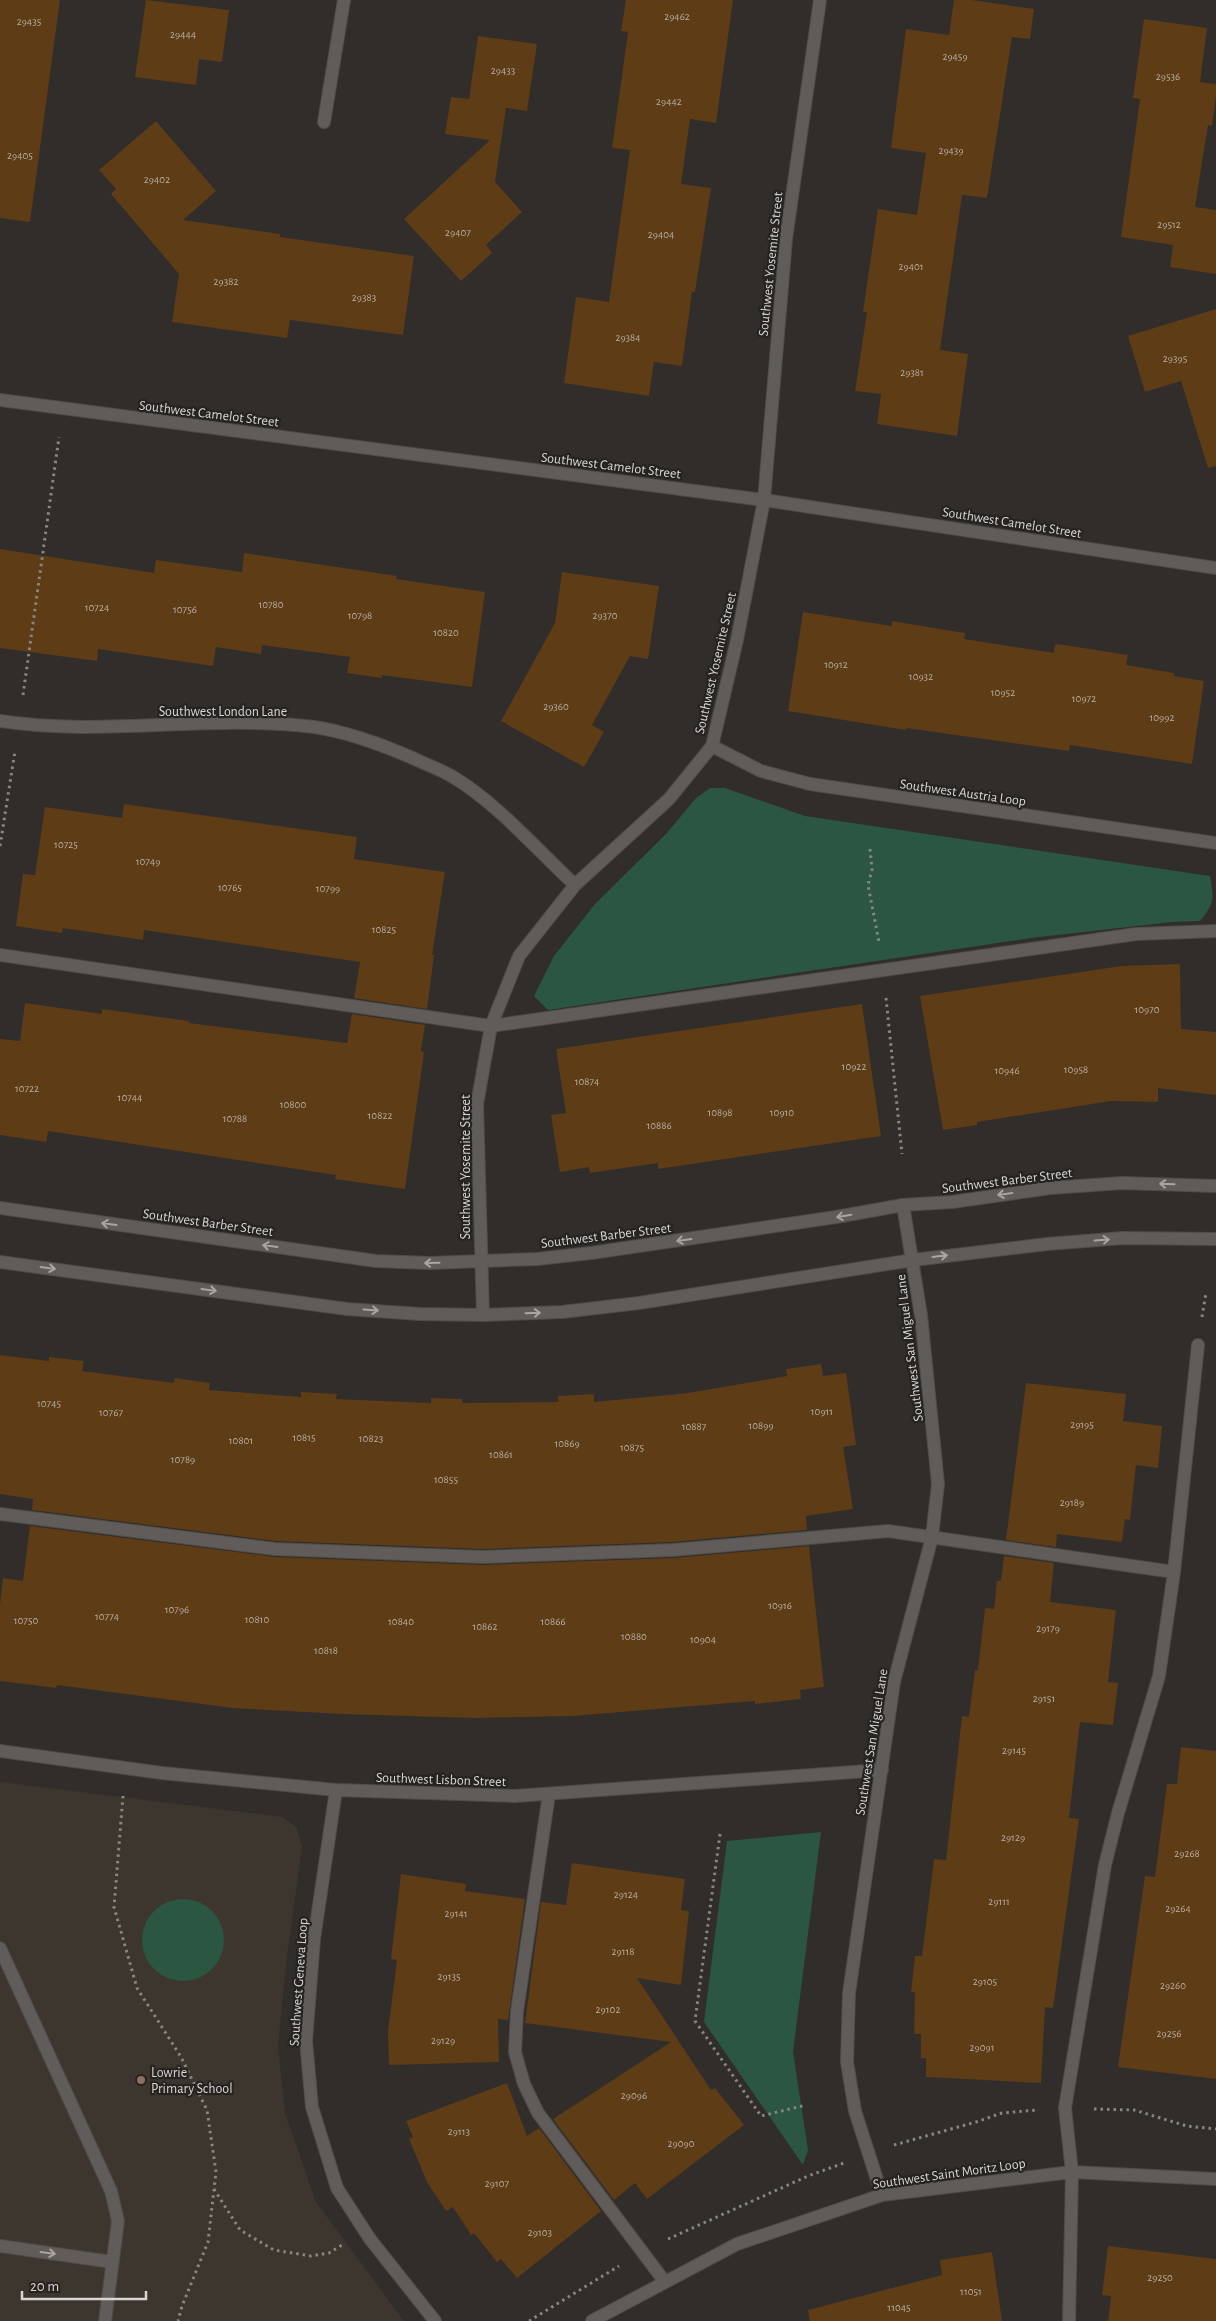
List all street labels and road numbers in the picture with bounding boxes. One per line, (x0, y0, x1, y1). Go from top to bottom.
street label: Southwest Yosemite Street (756, 191, 786, 337)
street label: Southwest Camelot Street (138, 398, 280, 430)
street label: Southwest Camelot Street (540, 450, 682, 482)
street label: Southwest Camelot Street (941, 505, 1083, 541)
street label: Southwest Yosemite Street (693, 590, 739, 735)
street label: Southwest London Lane (159, 705, 287, 719)
street label: Southwest Austria Loop (899, 777, 1027, 809)
street label: Southwest Yosemite Street (459, 1094, 473, 1240)
street label: Southwest Barber Street (941, 1166, 1074, 1196)
street label: Southwest Barber Street (142, 1207, 274, 1239)
street label: Southwest Barber Street (540, 1221, 673, 1251)
street label: Southwest San Miguel Lane (894, 1274, 926, 1422)
street label: Southwest San Miguel Lane (853, 1668, 890, 1816)
street label: Southwest Lisbon Street (376, 1771, 507, 1789)
street label: Southwest Geneva Loop (288, 1917, 310, 2047)
street label: Southwest Saint Moritz Loop (872, 2156, 1026, 2192)

